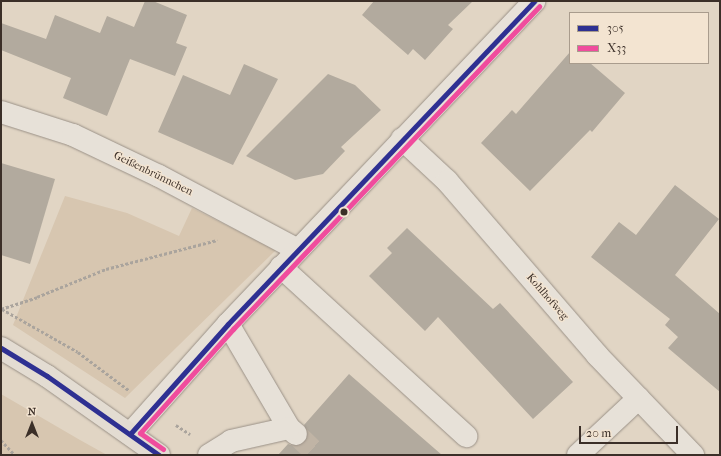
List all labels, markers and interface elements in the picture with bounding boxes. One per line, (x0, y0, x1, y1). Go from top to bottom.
legend (569, 12, 709, 64)
text: 305 (607, 21, 624, 35)
text: X33 (607, 41, 626, 55)
street label: Geißenbrünnchen (111, 149, 195, 199)
unlabelled marker (339, 207, 349, 217)
street label: Kohlhofweg (523, 271, 571, 323)
north arrow (12, 404, 52, 444)
text: N (28, 405, 36, 418)
scale bar (581, 418, 680, 444)
text: 20 m (586, 426, 611, 440)

